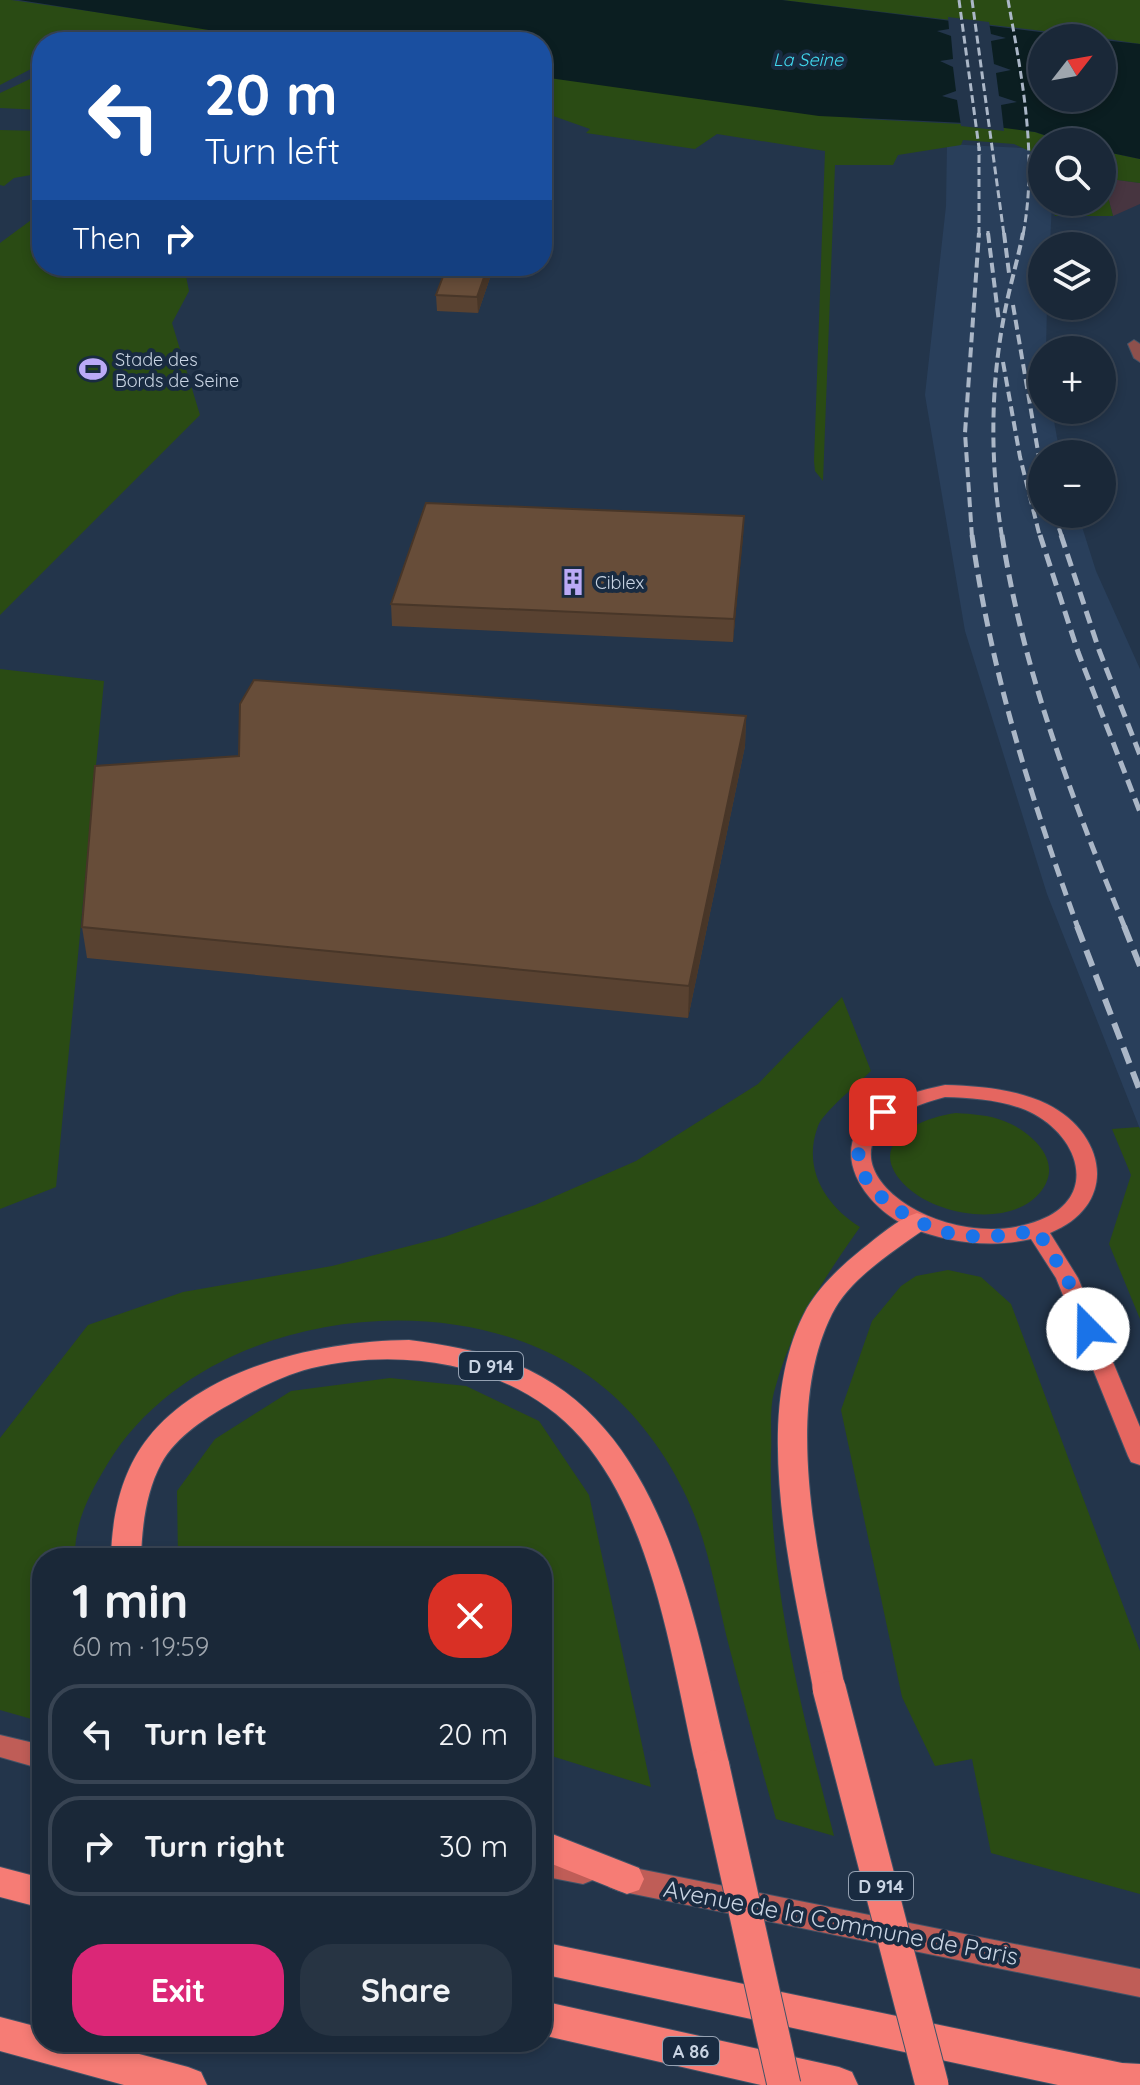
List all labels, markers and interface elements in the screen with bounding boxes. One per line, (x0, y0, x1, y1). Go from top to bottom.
north arrow (1028, 24, 1116, 112)
map controls (1028, 24, 1116, 528)
water label: La Seine (773, 48, 844, 71)
text: 20 m (204, 59, 338, 129)
icon: left (72, 64, 176, 168)
text: Turn left (204, 128, 340, 173)
button: search (1028, 128, 1116, 216)
icon: right (157, 216, 201, 260)
text: Then (72, 219, 141, 257)
button: layers (1028, 232, 1116, 320)
button: + (1028, 336, 1116, 424)
place label: Stade des Bords de Seine (115, 348, 239, 392)
sports icon: Stade des Bords de Seine (78, 354, 108, 384)
button: − (1028, 440, 1116, 528)
building icon: Ciblex (558, 567, 588, 597)
place label: Ciblex (595, 571, 645, 594)
pin (849, 1078, 917, 1146)
icon: arrive (861, 1090, 905, 1134)
position arrow (1046, 1287, 1130, 1371)
road number: D 914 (459, 1352, 523, 1380)
text: 1 min (72, 1570, 188, 1630)
button: close (428, 1574, 512, 1658)
text: 60 m · 19:59 (72, 1630, 209, 1663)
icon: left (76, 1712, 120, 1756)
text: Turn left (144, 1715, 267, 1753)
text: 20 m (438, 1715, 508, 1753)
icon: right (76, 1824, 120, 1868)
text: Turn right (144, 1827, 285, 1865)
text: 30 m (439, 1827, 508, 1865)
road number: D 914 (849, 1872, 913, 1900)
street label: Avenue de la Commune de Paris (661, 1873, 1021, 1971)
button: Exit (72, 1944, 284, 2036)
button: Share (300, 1944, 512, 2036)
road number: A 86 (663, 2037, 719, 2065)

